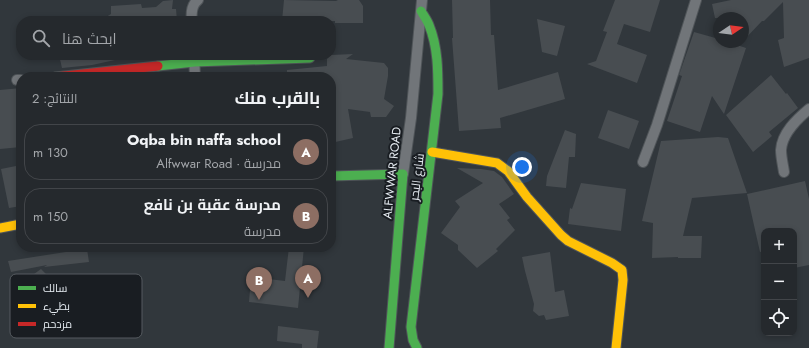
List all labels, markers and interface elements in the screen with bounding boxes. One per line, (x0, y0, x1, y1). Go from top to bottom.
north arrow (713, 12, 749, 48)
search box (16, 16, 336, 60)
icon: search (30, 27, 52, 49)
text: ابحث هنا (62, 28, 117, 50)
text: بالقرب منك (235, 86, 320, 110)
text: النتائج: 2 (32, 89, 77, 108)
street label: ALFWWAR ROAD (378, 126, 406, 220)
text: Oqba bin naffa school (127, 129, 281, 151)
text: 130 m (33, 143, 68, 162)
text: A (301, 143, 311, 162)
street label: شارع البحر (405, 152, 429, 203)
text: مدرسة · Alfwwar Road (156, 154, 281, 173)
your location (512, 157, 532, 177)
text: مدرسة عقبة بن نافع (144, 194, 281, 216)
text: 150 m (33, 207, 68, 226)
text: B (302, 207, 310, 226)
text: مدرسة (244, 222, 281, 241)
map controls (761, 228, 797, 336)
button: + (761, 228, 797, 264)
button: − (761, 264, 797, 300)
pin: A (295, 265, 321, 298)
pin: B (246, 267, 272, 300)
legend (10, 274, 142, 338)
text: سالك (43, 280, 67, 296)
text: بطيء (43, 298, 70, 315)
button: locate (761, 300, 797, 336)
text: مزدحم (43, 316, 72, 332)

